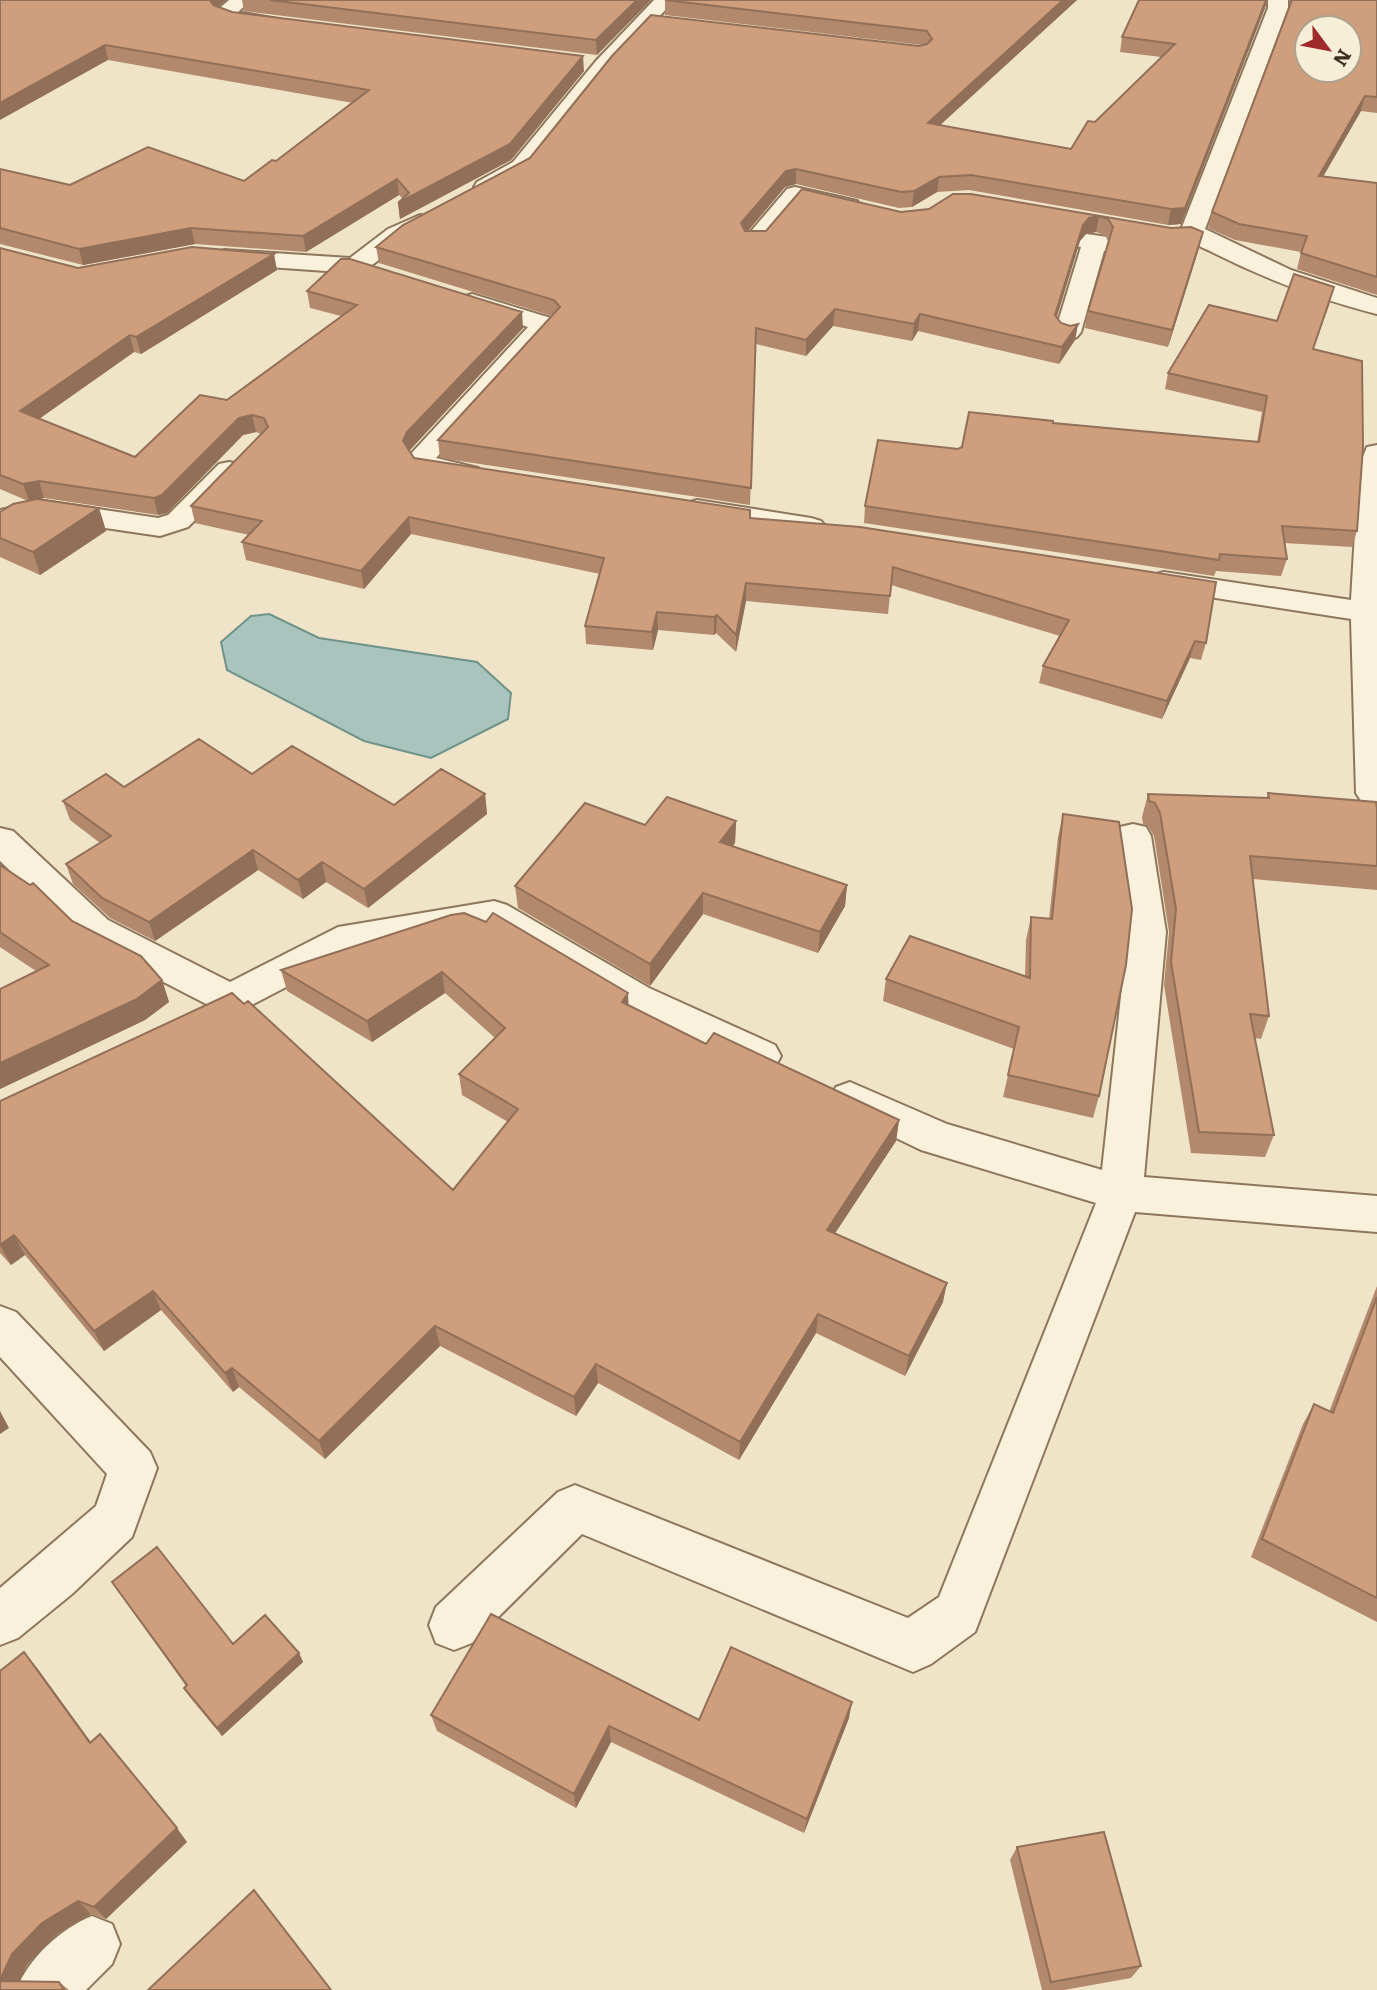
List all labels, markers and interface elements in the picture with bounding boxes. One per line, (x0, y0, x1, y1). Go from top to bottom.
north arrow (1293, 14, 1363, 84)
text: N (1327, 44, 1359, 73)

